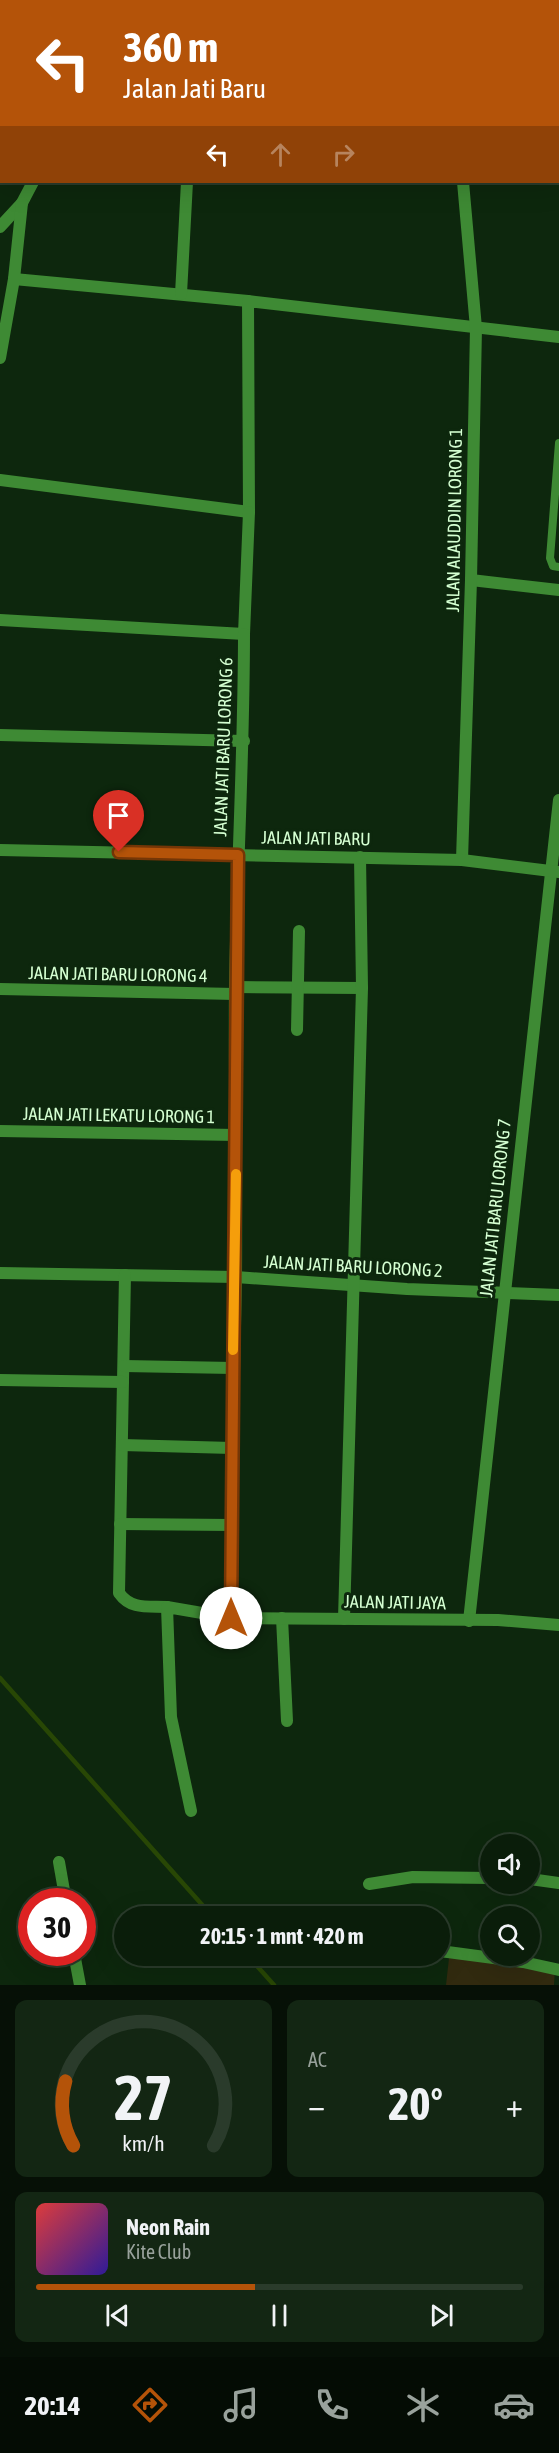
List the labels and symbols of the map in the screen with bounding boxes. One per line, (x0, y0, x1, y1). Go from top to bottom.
street label: JALAN ALAUDDIN LORONG 1 (442, 428, 466, 612)
street label: JALAN JATI BARU LORONG 6 (209, 657, 237, 837)
pin (93, 790, 144, 852)
street label: JALAN JATI BARU (261, 827, 371, 849)
street label: JALAN JATI BARU LORONG 4 (28, 962, 208, 986)
street label: JALAN JATI LEKATU LORONG 1 (23, 1103, 215, 1127)
street label: JALAN JATI BARU LORONG 7 (475, 1118, 515, 1298)
street label: JALAN JATI BARU LORONG 2 (263, 1251, 443, 1281)
position arrow (199, 1586, 263, 1650)
street label: JALAN JATI JAYA (344, 1591, 446, 1613)
speed limit sign: 30 (18, 1888, 96, 1966)

